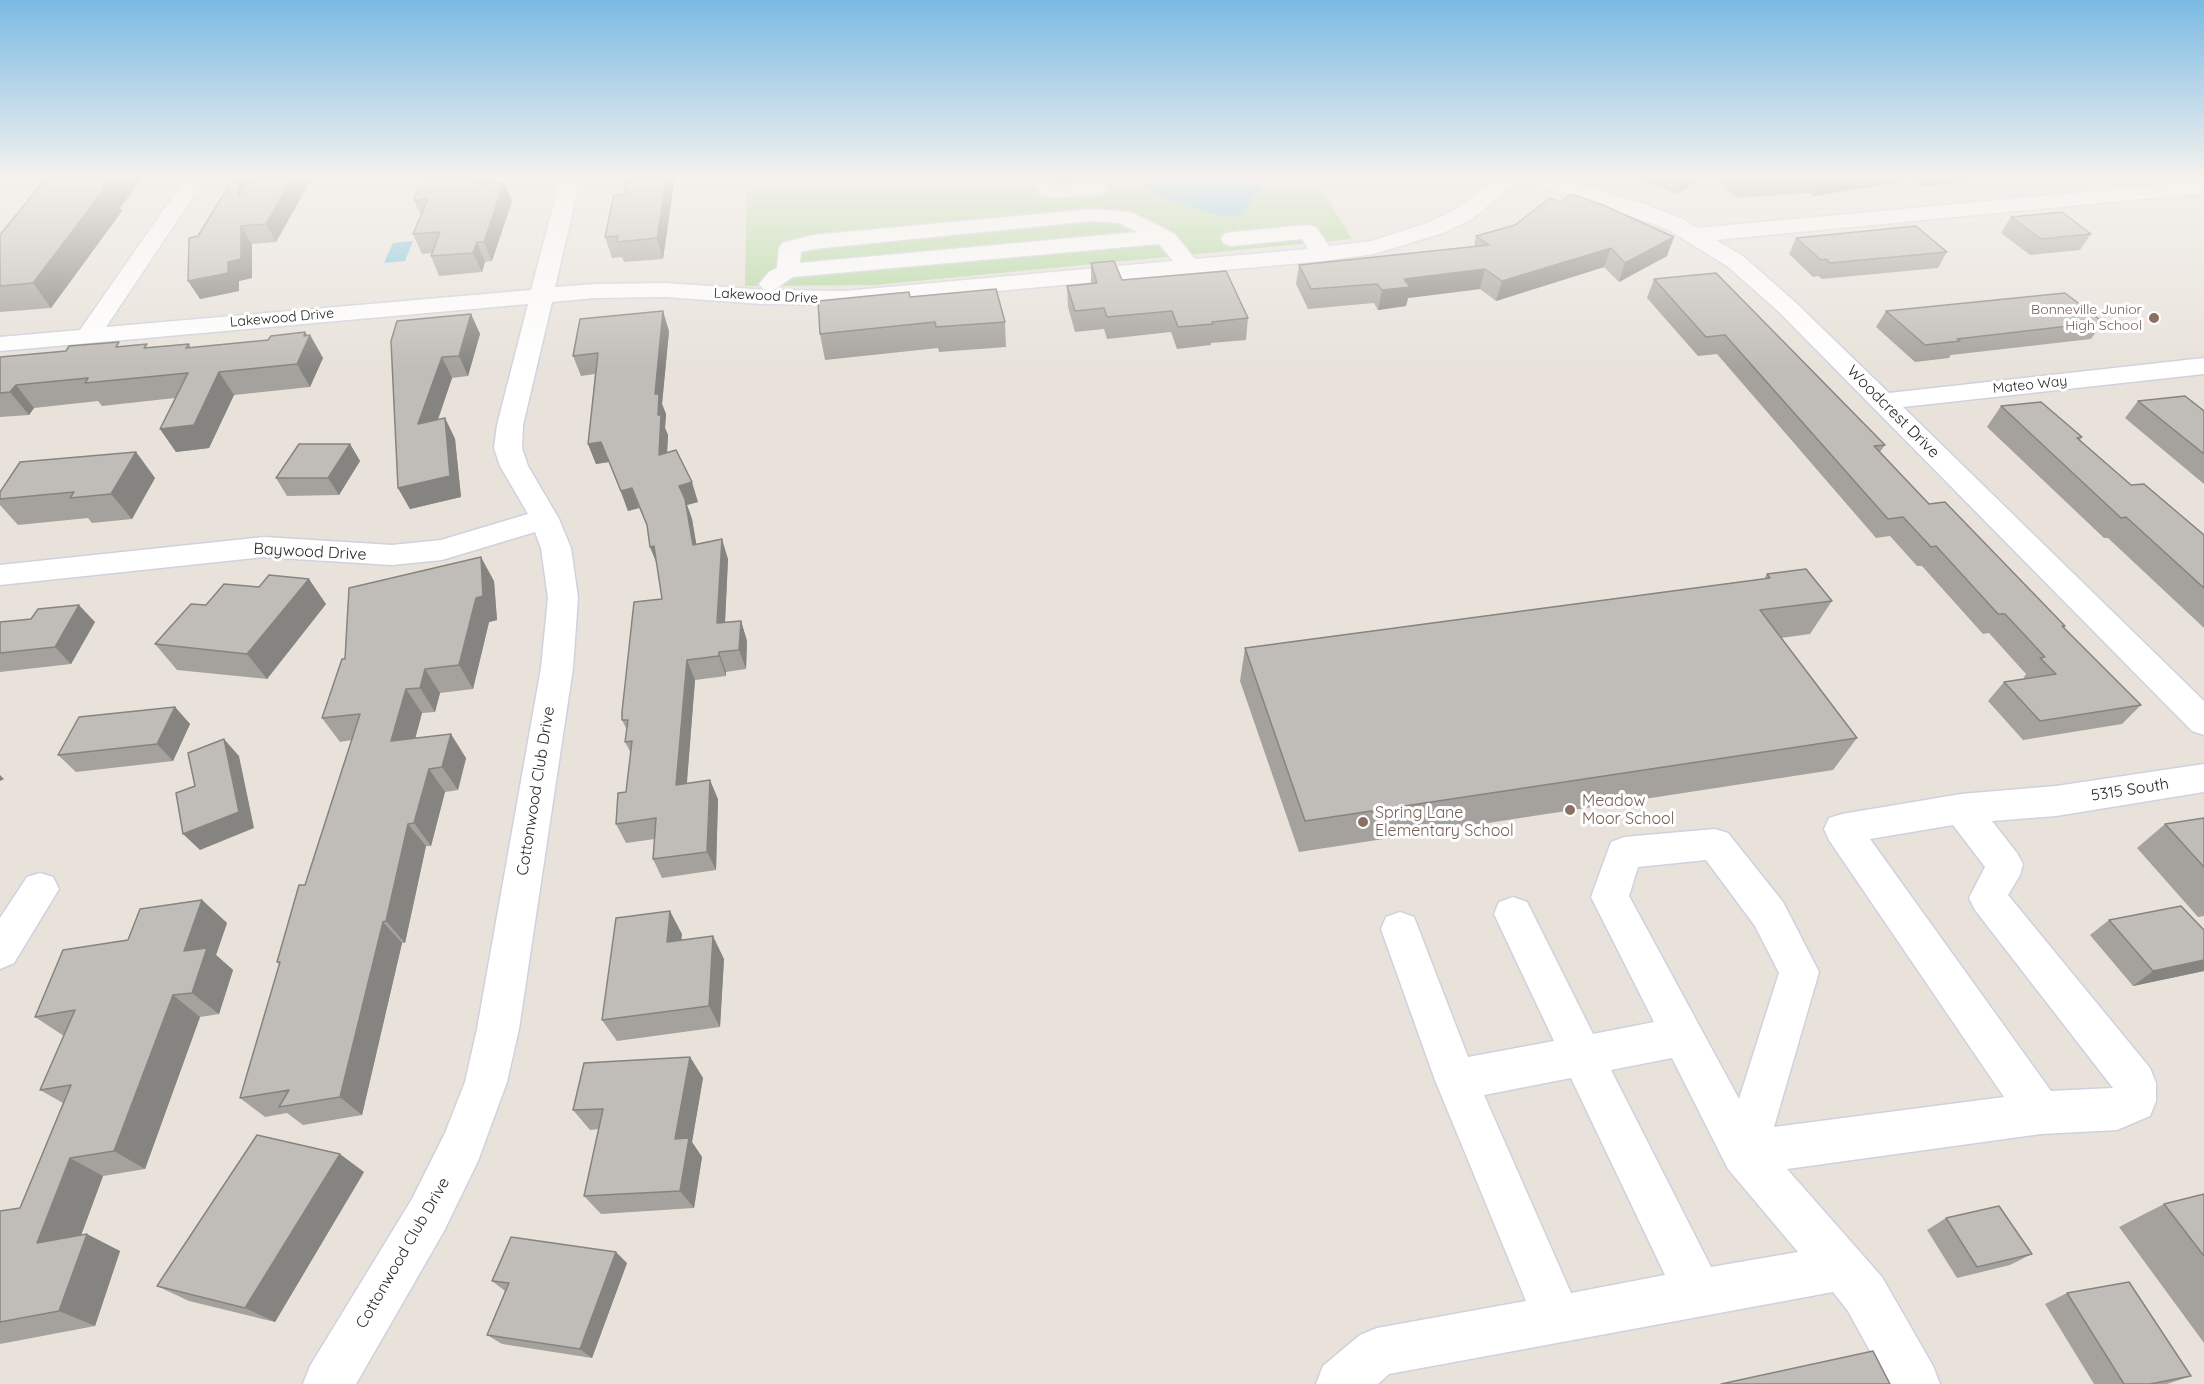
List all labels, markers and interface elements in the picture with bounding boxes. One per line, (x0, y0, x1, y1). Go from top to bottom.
street label: Lakewood Drive (713, 285, 819, 307)
place label: Bonneville Junior High School (2031, 302, 2142, 334)
street label: Lakewood Drive (229, 305, 335, 331)
marker: Bonneville Junior High School (2147, 311, 2161, 325)
street label: Woodcrest Drive (1843, 362, 1943, 462)
street label: Mateo Way (1992, 373, 2068, 397)
street label: Baywood Drive (253, 539, 367, 565)
street label: Cottonwood Club Drive (513, 705, 559, 877)
street label: 5315 South (2090, 774, 2170, 806)
place label: Meadow Moor School (1582, 791, 1674, 829)
place label: Spring Lane Elementary School (1375, 803, 1514, 841)
marker: Meadow Moor School (1563, 803, 1577, 817)
marker: Spring Lane Elementary School (1356, 815, 1370, 829)
street label: Cottonwood Club Drive (352, 1174, 454, 1332)

